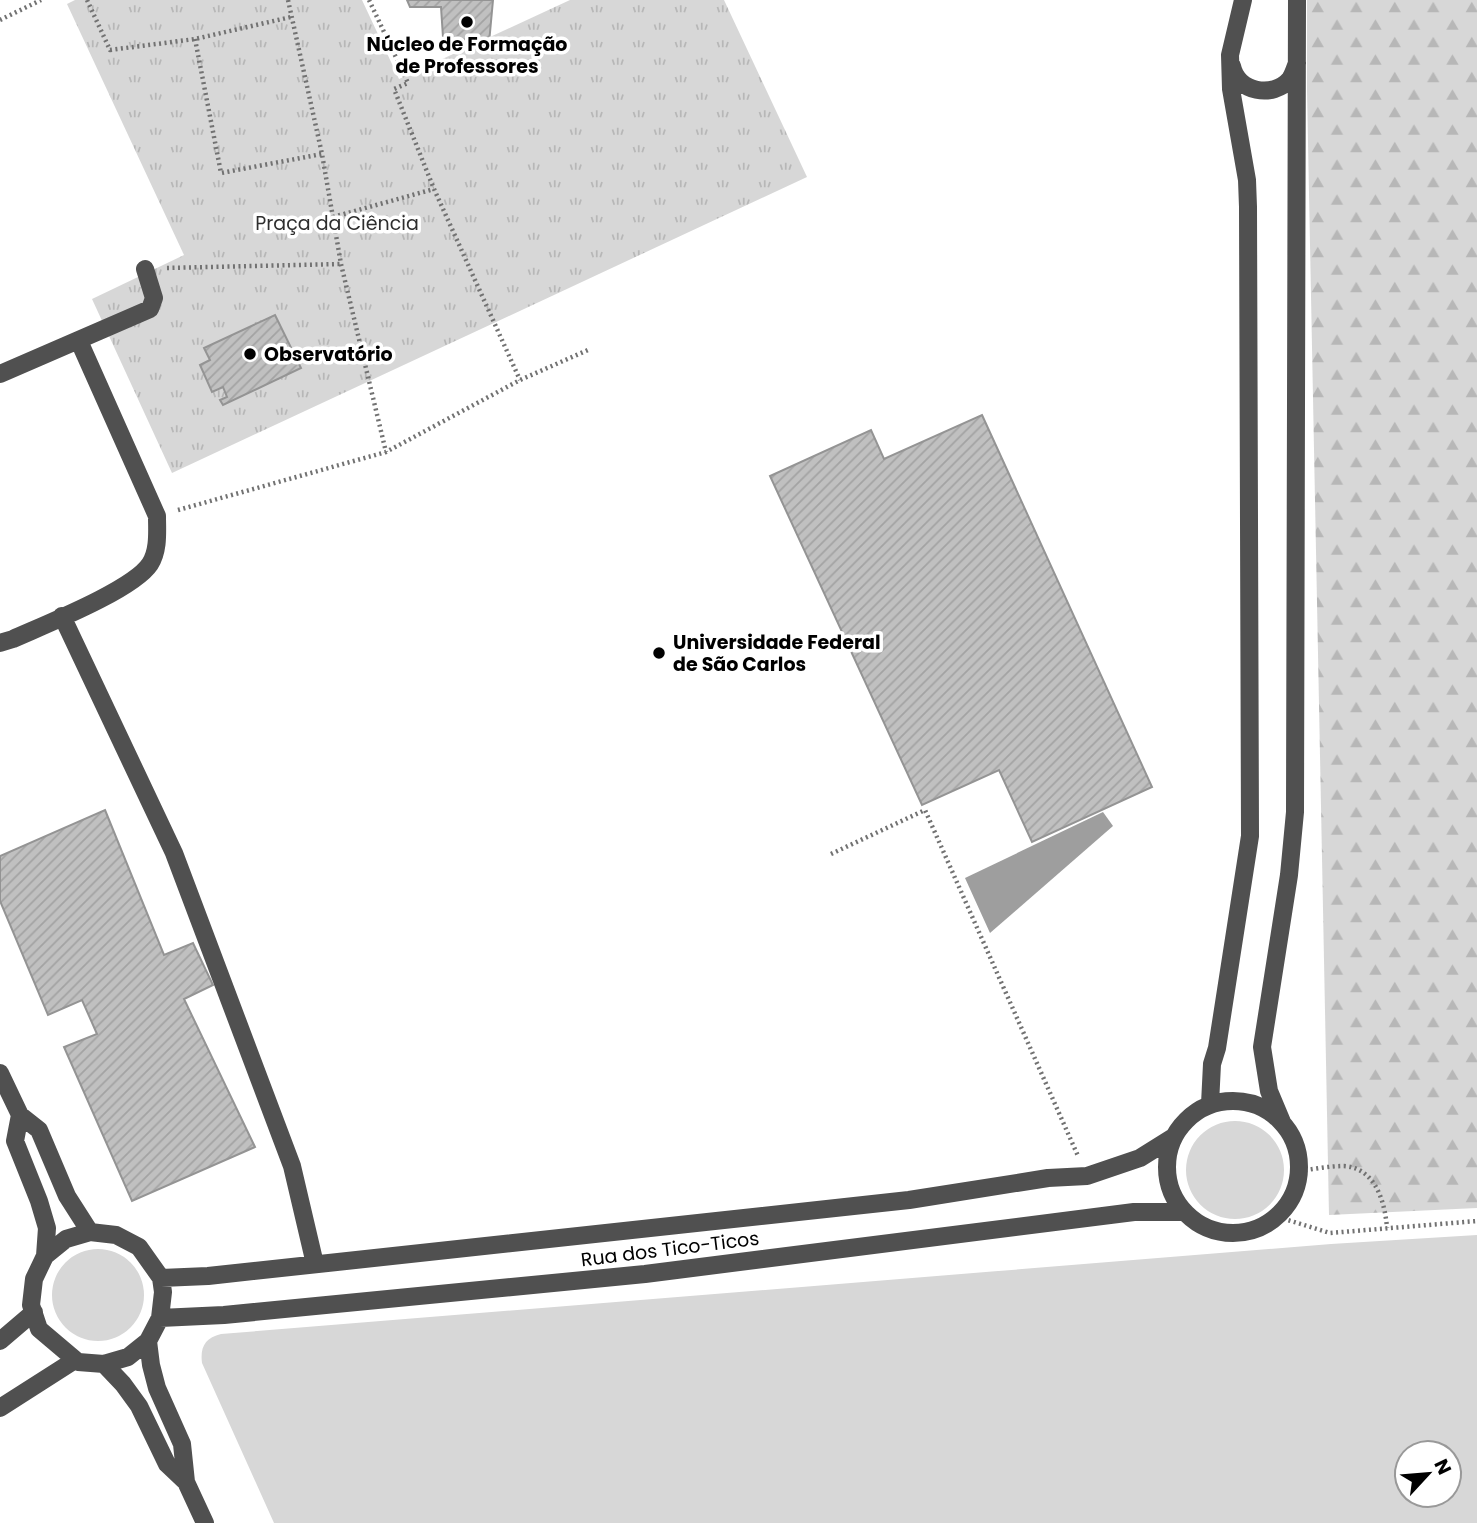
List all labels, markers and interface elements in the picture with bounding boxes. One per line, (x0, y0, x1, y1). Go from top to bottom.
marker: Núcleo de Formação de Professores (459, 14, 475, 30)
place label: Núcleo de Formação de Professores (367, 31, 567, 80)
park label: Praça da Ciência (255, 210, 419, 237)
place label: Observatório (264, 341, 393, 368)
marker: Observatório (242, 346, 258, 362)
place label: Universidade Federal de São Carlos (673, 629, 881, 678)
marker: Universidade Federal de São Carlos (651, 645, 667, 661)
street label: Rua dos Tico-Ticos (579, 1225, 761, 1273)
north arrow (1393, 1439, 1463, 1509)
text: N (1428, 1454, 1458, 1479)

